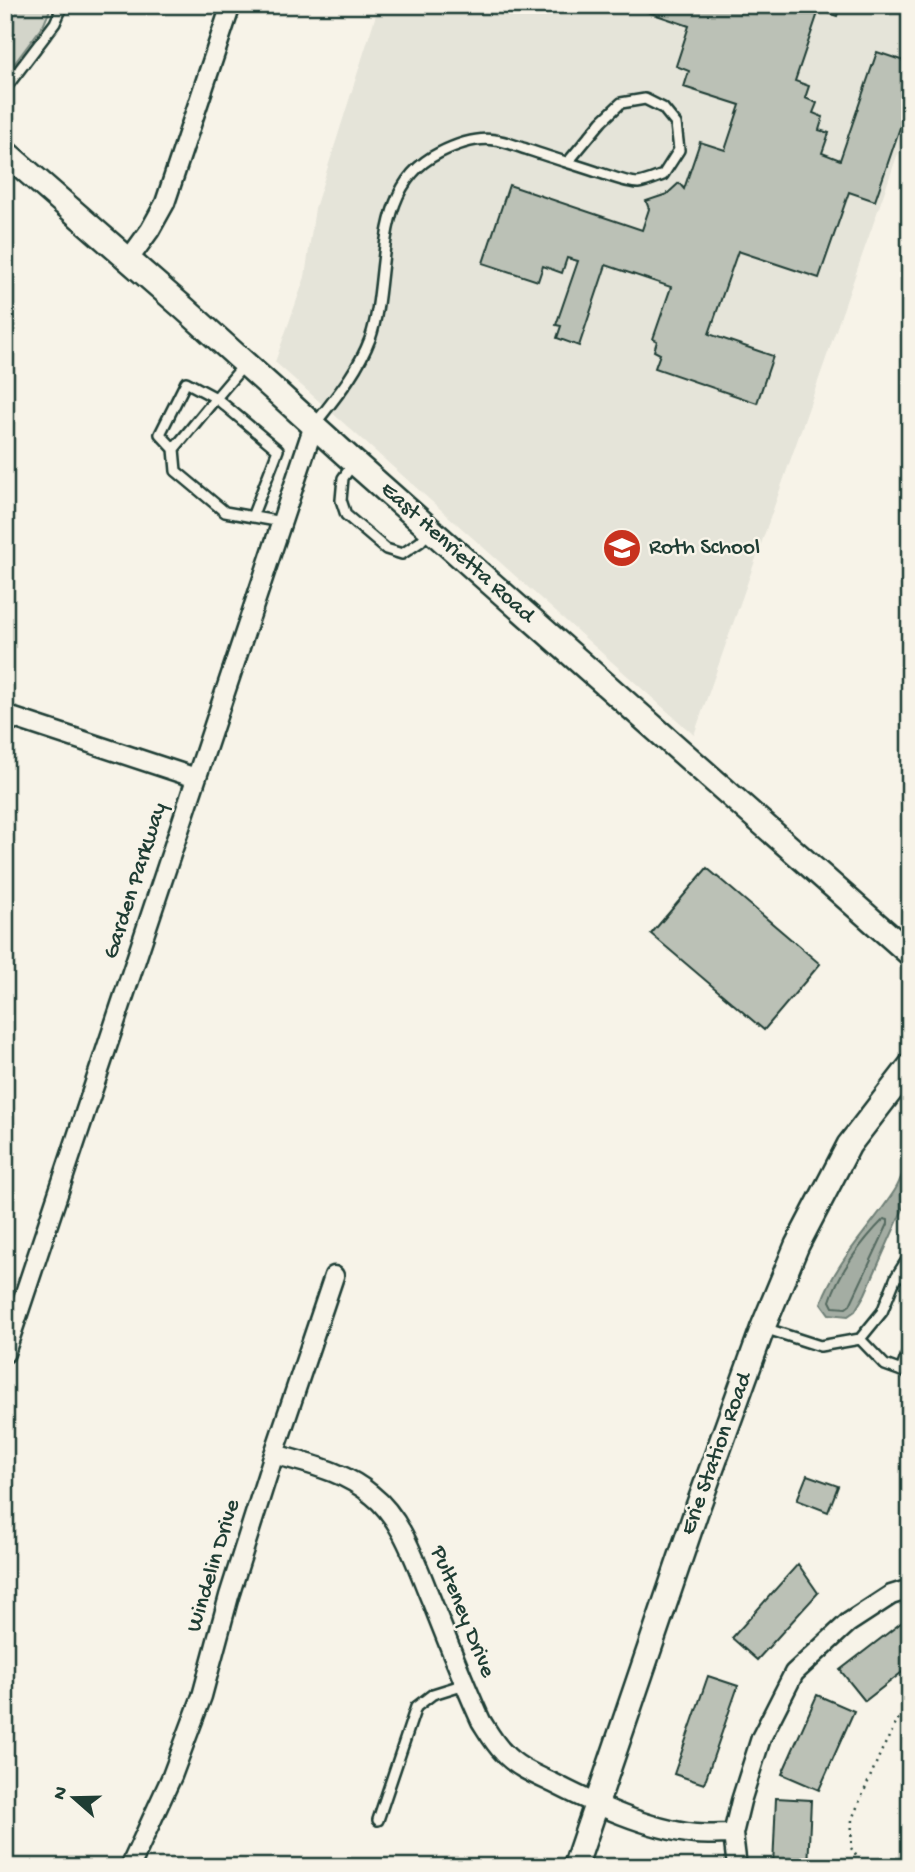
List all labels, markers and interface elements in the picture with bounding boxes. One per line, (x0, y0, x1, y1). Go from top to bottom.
street label: East Henrietta Road (374, 477, 541, 630)
school or university icon: Roth School (601, 527, 643, 569)
place label: Roth School (649, 535, 760, 562)
street label: Garden Parkway (98, 799, 174, 963)
street label: Erie Station Road (675, 1368, 759, 1539)
street label: Windelin Drive (181, 1495, 247, 1636)
street label: Pulteney Drive (423, 1541, 501, 1683)
north arrow (38, 1764, 108, 1834)
text: N (48, 1784, 74, 1803)

